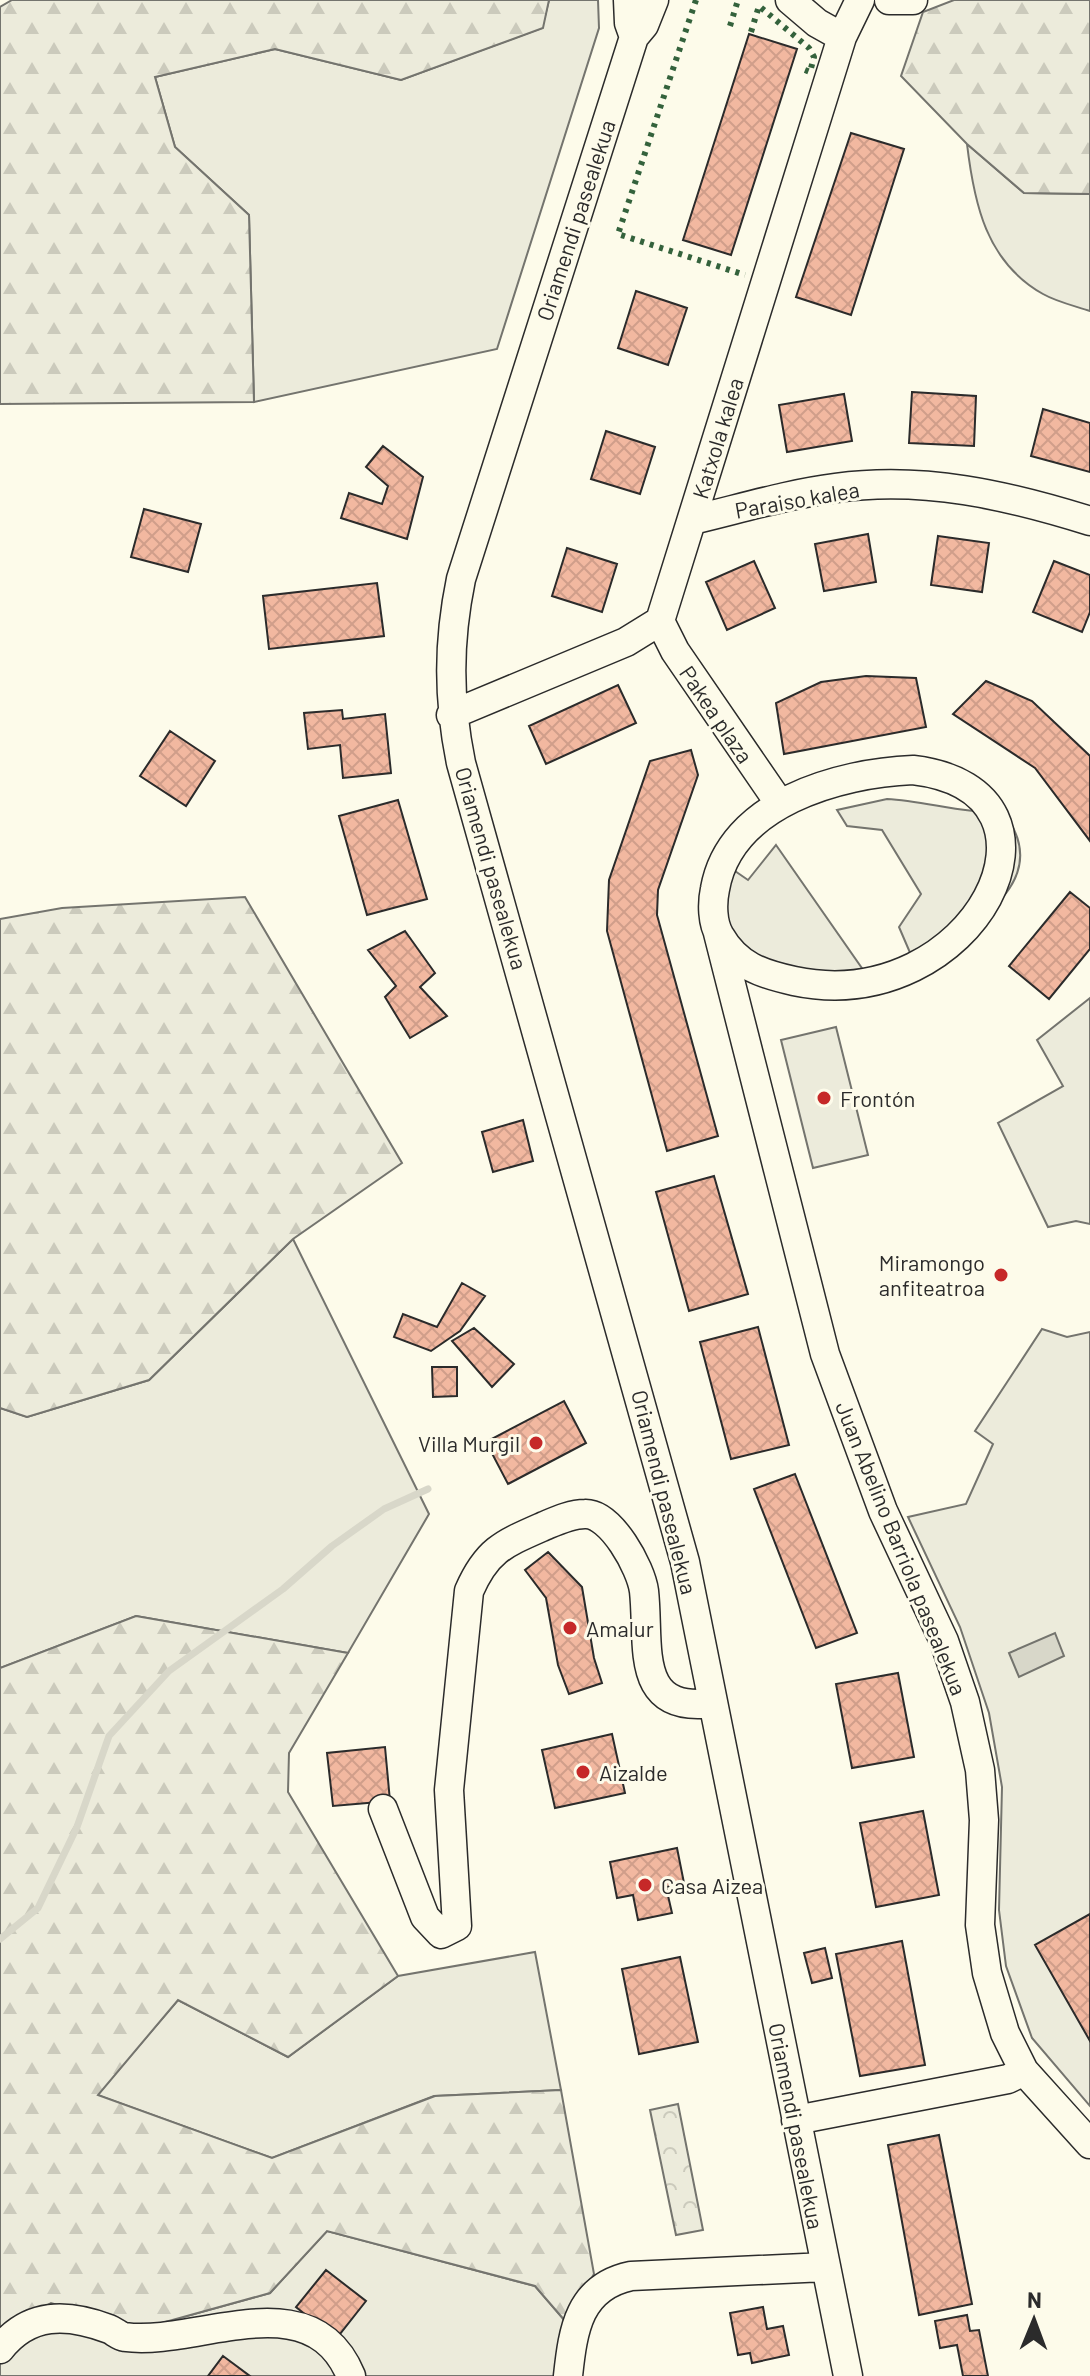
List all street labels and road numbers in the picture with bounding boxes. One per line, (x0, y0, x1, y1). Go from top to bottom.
street label: Oriamendi pasealekua (530, 116, 620, 324)
street label: Katxola kalea (686, 374, 748, 502)
street label: Paraiso kalea (733, 475, 861, 523)
street label: Pakea plaza (675, 660, 759, 768)
street label: Oriamendi pasealekua (451, 764, 533, 972)
street label: Oriamendi pasealekua (627, 1387, 703, 1597)
street label: Juan Abelino Barriola pasealekua (831, 1397, 973, 1699)
street label: Oriamendi pasealekua (764, 2021, 830, 2231)

